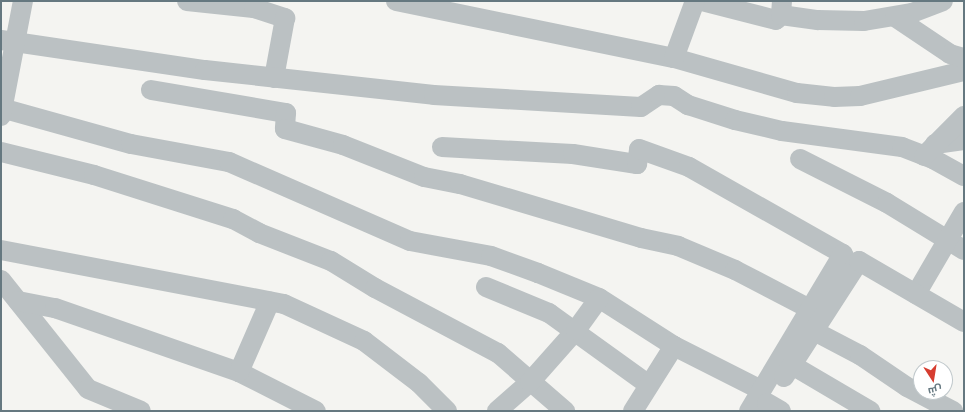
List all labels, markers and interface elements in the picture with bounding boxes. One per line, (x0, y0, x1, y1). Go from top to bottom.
north arrow (913, 360, 953, 400)
text: ش (927, 382, 944, 399)

